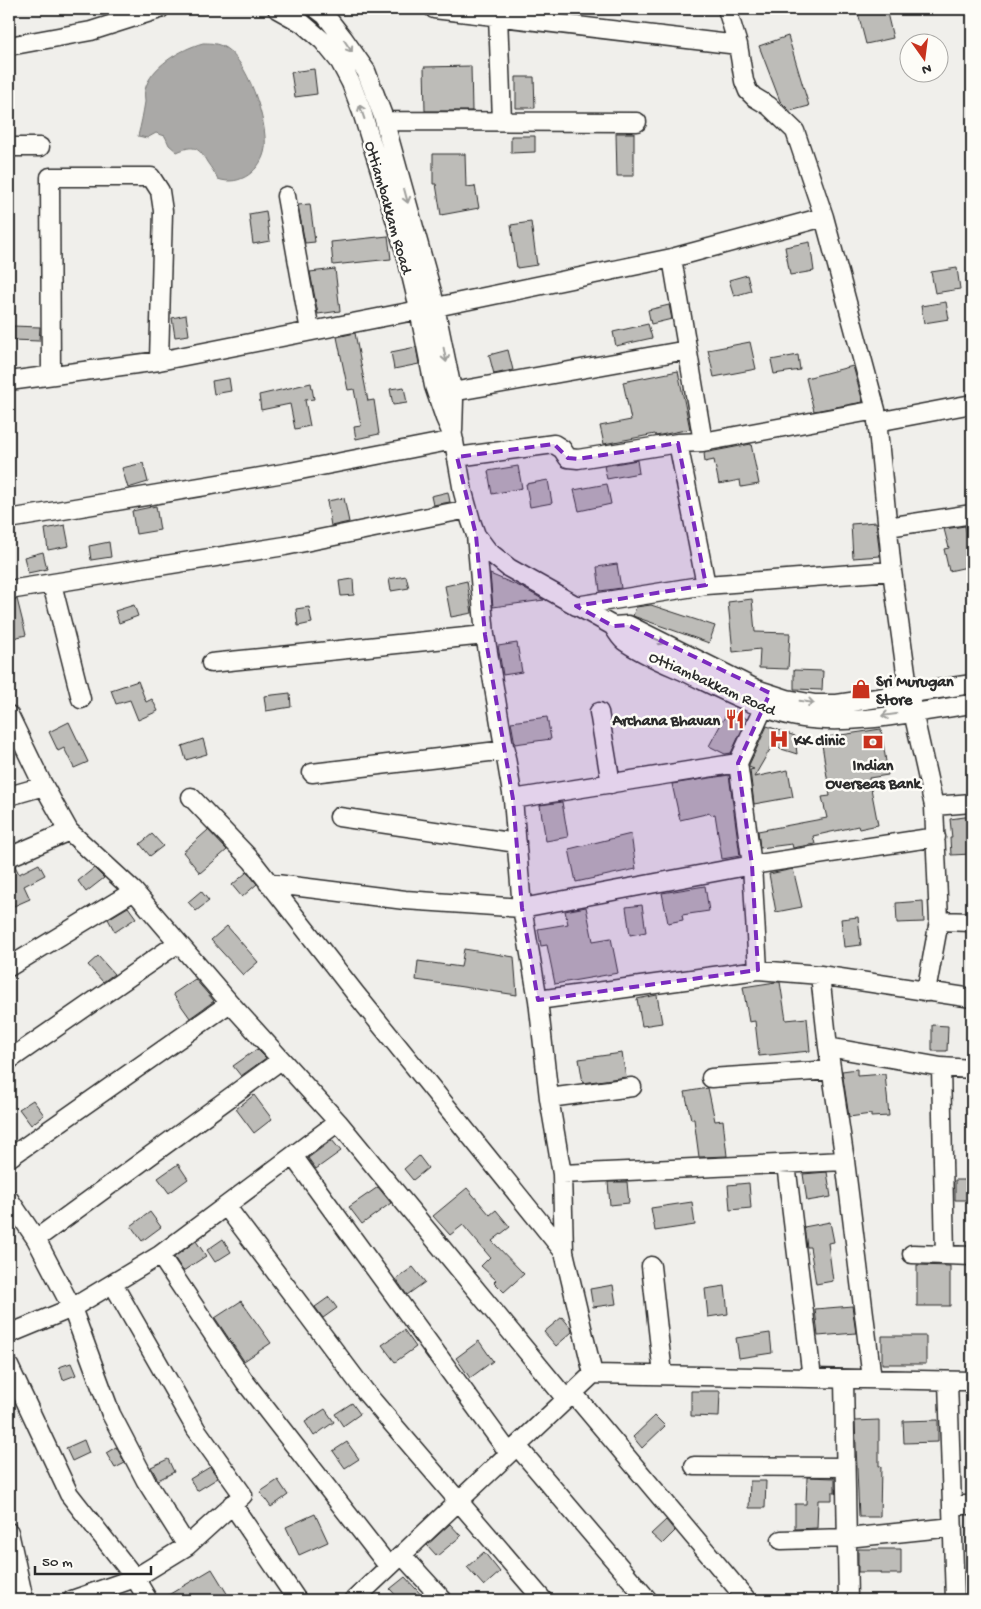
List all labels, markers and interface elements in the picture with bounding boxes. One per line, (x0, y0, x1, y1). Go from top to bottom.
north arrow (898, 32, 948, 82)
one-way arrow (344, 38, 354, 52)
text: N (920, 59, 933, 78)
one-way arrow (357, 105, 366, 120)
street label: Ottiambakkam Road (359, 140, 415, 278)
one-way arrow (402, 188, 412, 204)
one-way arrow (441, 346, 451, 362)
one-way arrow (650, 635, 665, 645)
street label: Ottiambakkam Road (645, 649, 779, 722)
place label: Sri Murugan Store (876, 674, 954, 711)
shop icon: Sri Murugan Store (850, 678, 872, 700)
one-way arrow (799, 698, 815, 708)
restaurant icon: Archana Bhavan (724, 708, 746, 730)
one-way arrow (882, 711, 898, 721)
place label: Archana Bhavan (612, 713, 720, 732)
hospital icon: KK clinic (768, 728, 790, 750)
bank icon: Indian Overseas Bank (862, 731, 884, 753)
place label: KK clinic (793, 733, 846, 752)
place label: Indian Overseas Bank (825, 758, 922, 795)
scale bar (35, 1544, 151, 1576)
text: 50 m (42, 1554, 73, 1572)

